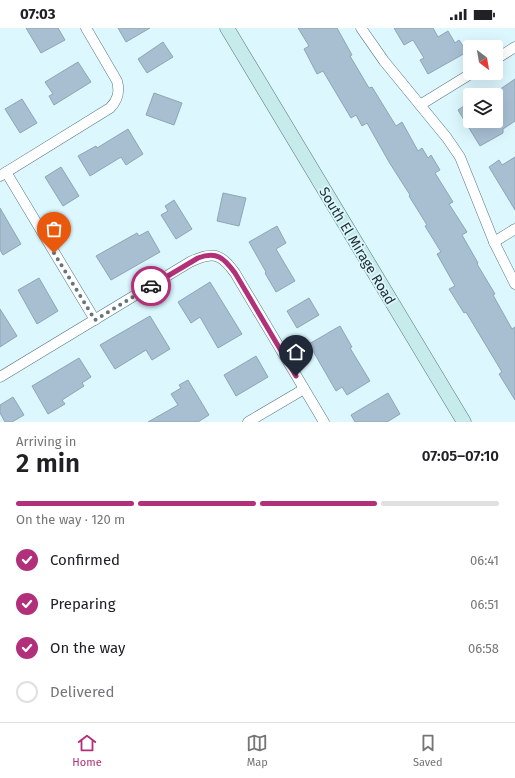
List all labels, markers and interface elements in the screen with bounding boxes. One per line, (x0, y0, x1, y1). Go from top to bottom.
text: 07:03 (20, 5, 56, 23)
north arrow (463, 40, 503, 80)
map controls (463, 40, 503, 128)
button: layers (463, 88, 503, 128)
street label: South El Mirage Road (315, 184, 399, 308)
pin (37, 212, 71, 253)
icon: bag (43, 218, 65, 240)
courier (131, 266, 171, 306)
icon: car (140, 275, 162, 297)
pin (279, 335, 313, 376)
icon: home (285, 341, 307, 363)
text: Arriving in (16, 434, 76, 449)
text: 07:05–07:10 (422, 447, 499, 465)
text: 2 min (16, 448, 80, 479)
text: On the way · 120 m (16, 512, 125, 527)
icon: check (16, 549, 38, 571)
text: Confirmed (50, 551, 120, 569)
text: 06:41 (470, 553, 499, 568)
icon: check (16, 593, 38, 615)
text: Preparing (50, 595, 115, 613)
text: 06:51 (470, 597, 499, 612)
icon: check (16, 637, 38, 659)
text: On the way (50, 639, 125, 657)
text: 06:58 (468, 641, 499, 656)
text: Delivered (50, 683, 114, 701)
tab: Home (72, 732, 102, 769)
tab: Map (246, 732, 268, 769)
tab: Saved (413, 732, 443, 769)

